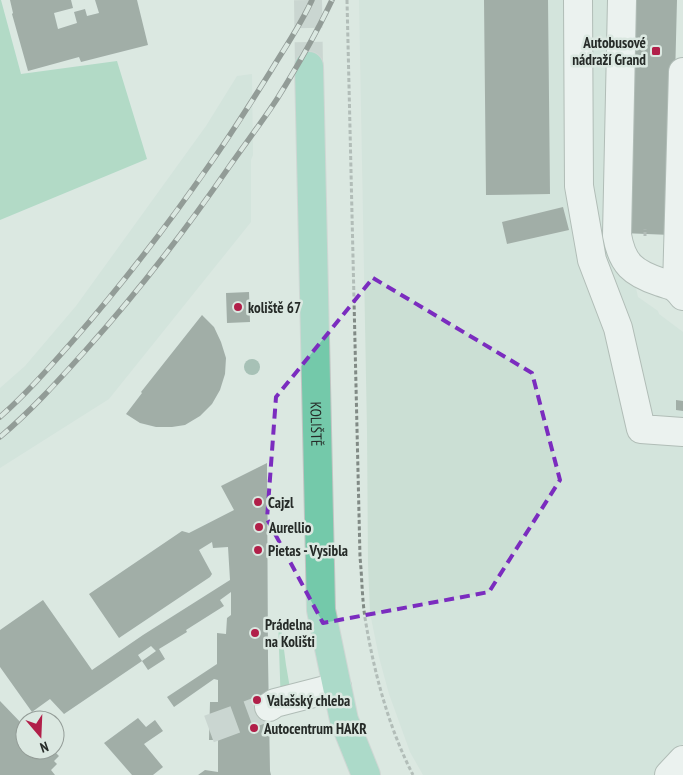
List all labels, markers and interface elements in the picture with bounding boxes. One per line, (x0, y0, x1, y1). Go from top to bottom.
place label: Autobusové nádraží Grand (572, 33, 646, 69)
marker: Autobusové nádraží Grand (650, 45, 662, 57)
place label: koliště 67 (248, 298, 301, 317)
marker: koliště 67 (232, 301, 244, 313)
street label: KOLIŠTĚ (307, 401, 327, 446)
place label: Cajzl (268, 493, 294, 512)
marker: Cajzl (252, 496, 264, 508)
place label: Aurellio (268, 518, 312, 537)
marker: Aurellio (253, 521, 265, 533)
place label: Pietas - Vysibla (268, 541, 348, 560)
marker: Pietas - Vysibla (252, 544, 264, 556)
place label: Prádelna na Kolišti (265, 615, 315, 651)
marker: Prádelna na Kolišti (249, 627, 261, 639)
place label: Valašský chleba (266, 691, 350, 710)
marker: Valašský chleba (251, 694, 263, 706)
north arrow (15, 710, 65, 760)
place label: Autocentrum HAKR (263, 719, 367, 738)
marker: Autocentrum HAKR (248, 722, 260, 734)
text: N (38, 738, 51, 757)

